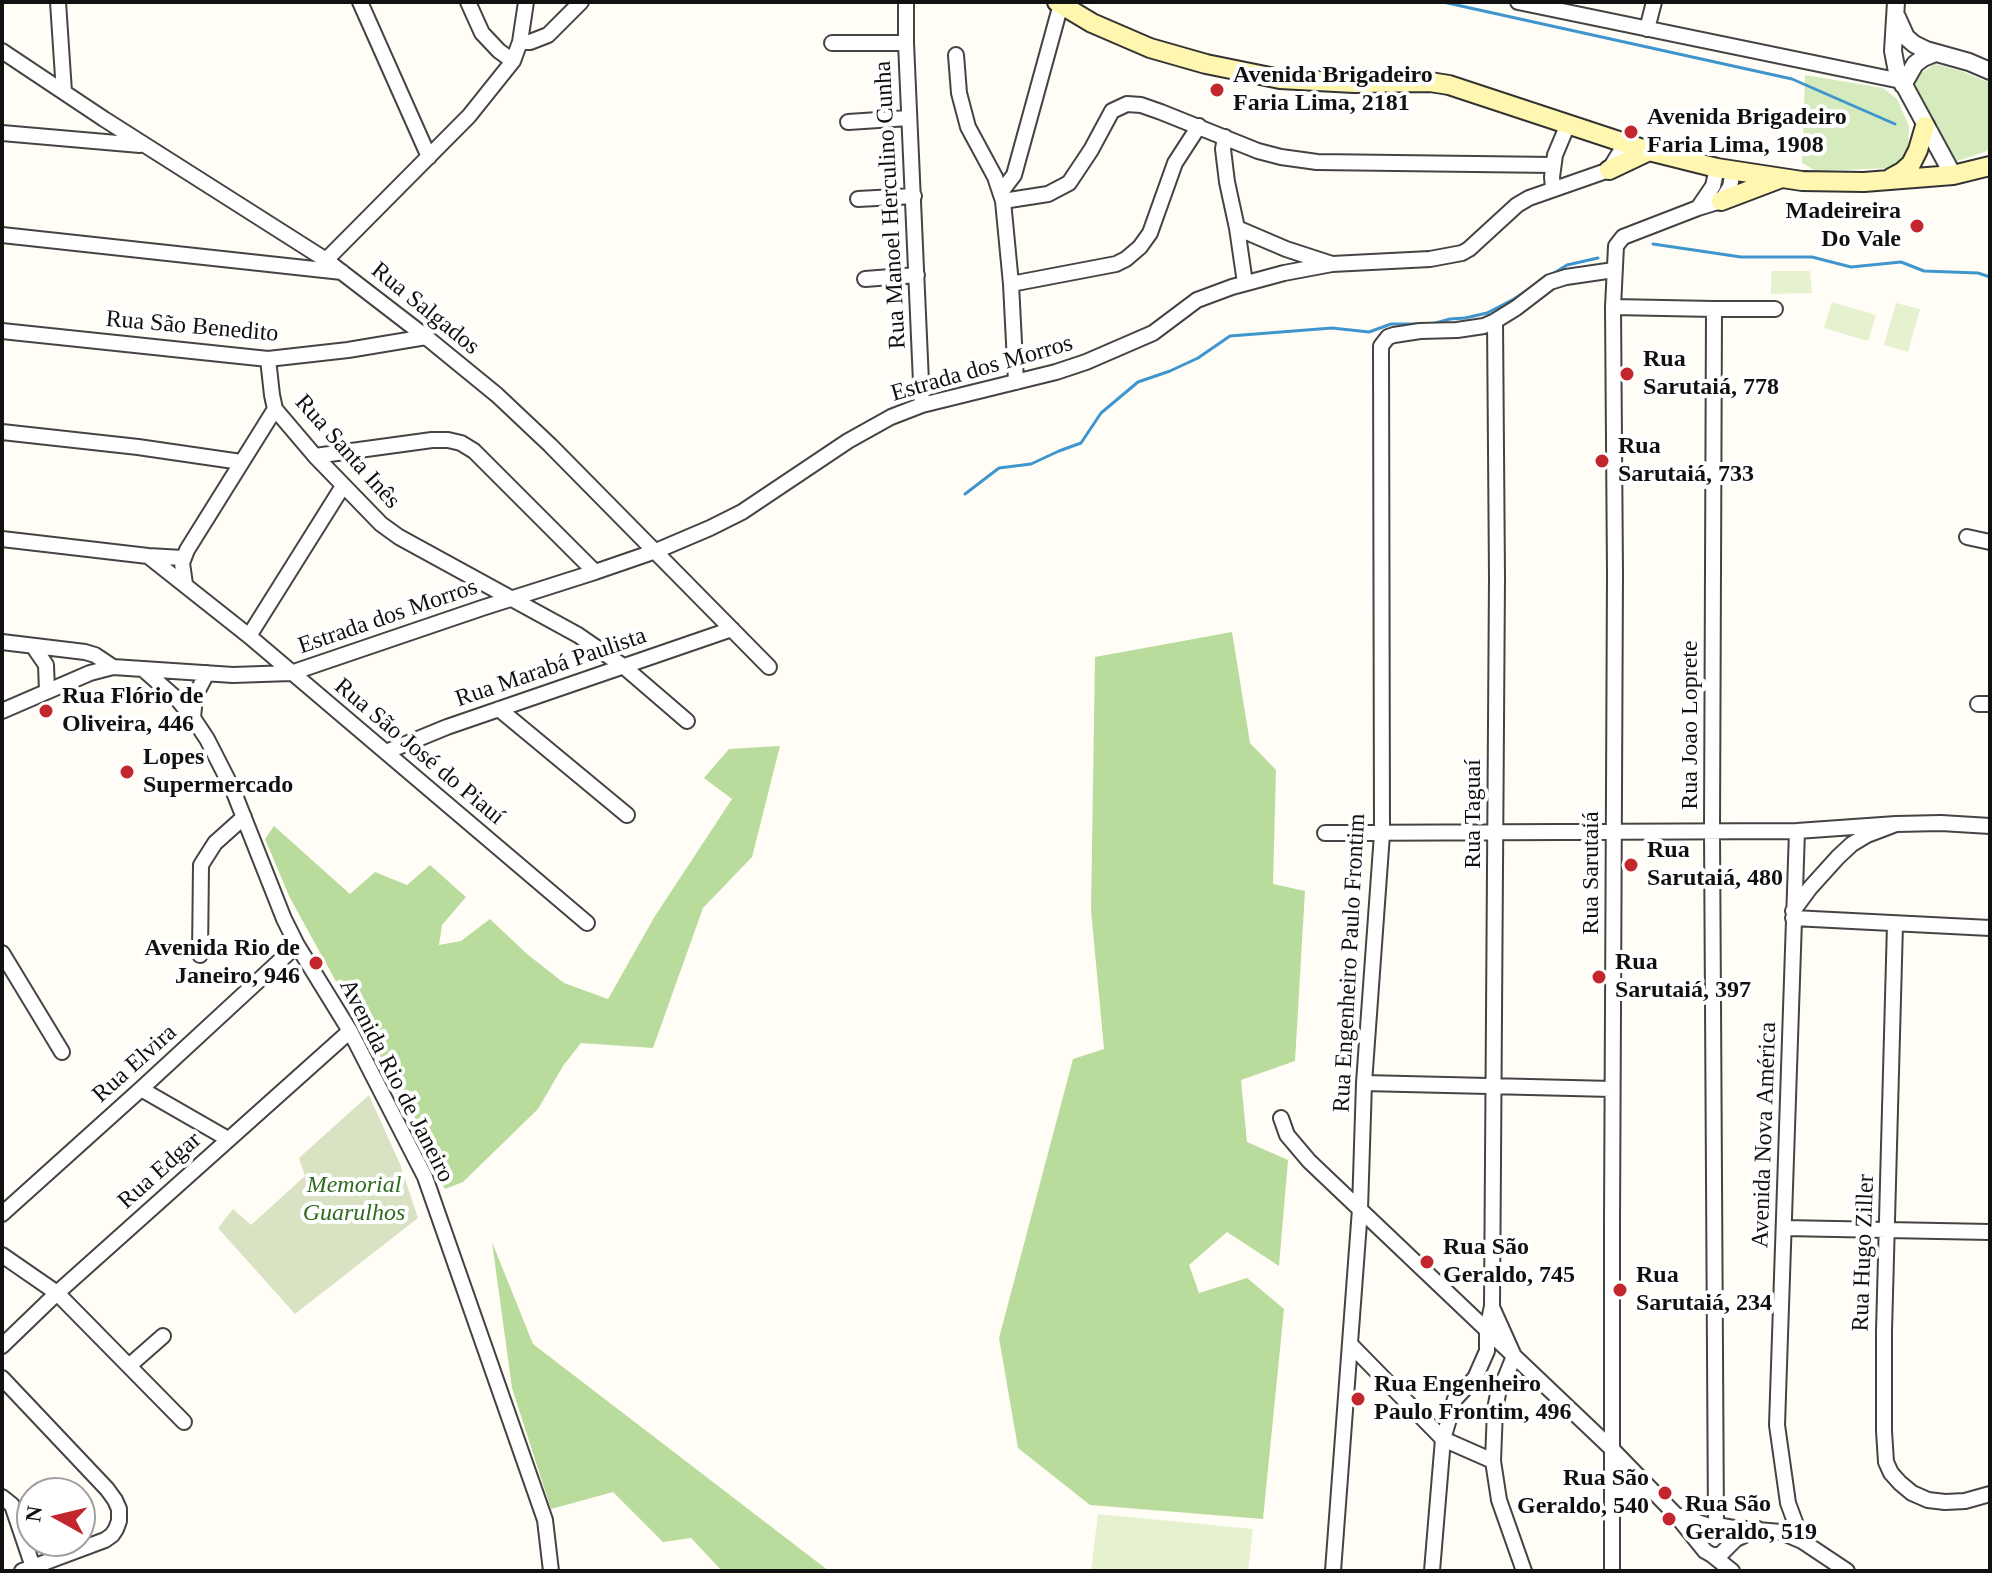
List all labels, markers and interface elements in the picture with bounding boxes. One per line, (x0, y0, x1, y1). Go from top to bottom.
street label: Rua Manoel Herculino Cunha (869, 60, 913, 350)
place label: Avenida Brigadeiro Faria Lima, 2181 (1233, 62, 1433, 118)
marker: Avenida Brigadeiro Faria Lima, 2181 (1208, 81, 1226, 99)
place label: Avenida Brigadeiro Faria Lima, 1908 (1647, 104, 1847, 160)
marker: Avenida Brigadeiro Faria Lima, 1908 (1622, 123, 1640, 141)
place label: Madeireira Do Vale (1785, 198, 1901, 254)
marker: Madeireira Do Vale (1908, 217, 1926, 235)
street label: Rua Salgados (365, 256, 485, 362)
street label: Rua São Benedito (104, 305, 280, 349)
street label: Estrada dos Morros (888, 329, 1076, 409)
place label: Rua Sarutaiá, 778 (1643, 346, 1779, 402)
marker: Rua Sarutaiá, 778 (1618, 365, 1636, 383)
street label: Rua Santa Inês (288, 389, 406, 515)
place label: Rua Sarutaiá, 733 (1618, 433, 1754, 489)
marker: Rua Sarutaiá, 733 (1593, 452, 1611, 470)
street label: Estrada dos Morros (294, 573, 482, 661)
street label: Rua Marabá Paulista (452, 622, 650, 714)
street label: Rua Joao Loprete (1677, 640, 1705, 810)
street label: Rua São José do Piauí (328, 672, 510, 832)
place label: Rua Flório de Oliveira, 446 (62, 683, 203, 739)
marker: Rua Flório de Oliveira, 446 (37, 702, 55, 720)
place label: Lopes Supermercado (143, 744, 293, 800)
street label: Rua Taguaí (1460, 759, 1488, 869)
marker: Lopes Supermercado (118, 763, 136, 781)
street label: Rua Sarutaiá (1578, 811, 1606, 935)
street label: Rua Engenheiro Paulo Frontim (1328, 813, 1372, 1113)
place label: Rua Sarutaiá, 480 (1647, 837, 1783, 893)
marker: Rua Sarutaiá, 480 (1622, 856, 1640, 874)
place label: Avenida Rio de Janeiro, 946 (144, 935, 300, 991)
place label: Rua Sarutaiá, 397 (1615, 949, 1751, 1005)
marker: Avenida Rio de Janeiro, 946 (307, 954, 325, 972)
marker: Rua Sarutaiá, 397 (1590, 968, 1608, 986)
street label: Avenida Rio de Janeiro (332, 975, 460, 1187)
street label: Rua Elvira (87, 1019, 183, 1109)
street label: Avenida Nova América (1747, 1022, 1783, 1248)
street label: Rua Edgar (112, 1126, 208, 1216)
park label: Memorial Guarulhos (303, 1172, 405, 1228)
street label: Rua Hugo Ziller (1847, 1174, 1881, 1332)
place label: Rua São Geraldo, 745 (1443, 1234, 1575, 1290)
marker: Rua São Geraldo, 745 (1418, 1253, 1436, 1271)
place label: Rua Sarutaiá, 234 (1636, 1262, 1772, 1318)
marker: Rua Sarutaiá, 234 (1611, 1281, 1629, 1299)
place label: Rua Engenheiro Paulo Frontim, 496 (1374, 1371, 1572, 1427)
marker: Rua Engenheiro Paulo Frontim, 496 (1349, 1390, 1367, 1408)
place label: Rua São Geraldo, 540 (1517, 1465, 1649, 1521)
north arrow (16, 1477, 96, 1557)
marker: Rua São Geraldo, 540 (1656, 1484, 1674, 1502)
place label: Rua São Geraldo, 519 (1685, 1491, 1817, 1547)
text: N (20, 1504, 47, 1523)
marker: Rua São Geraldo, 519 (1660, 1510, 1678, 1528)

